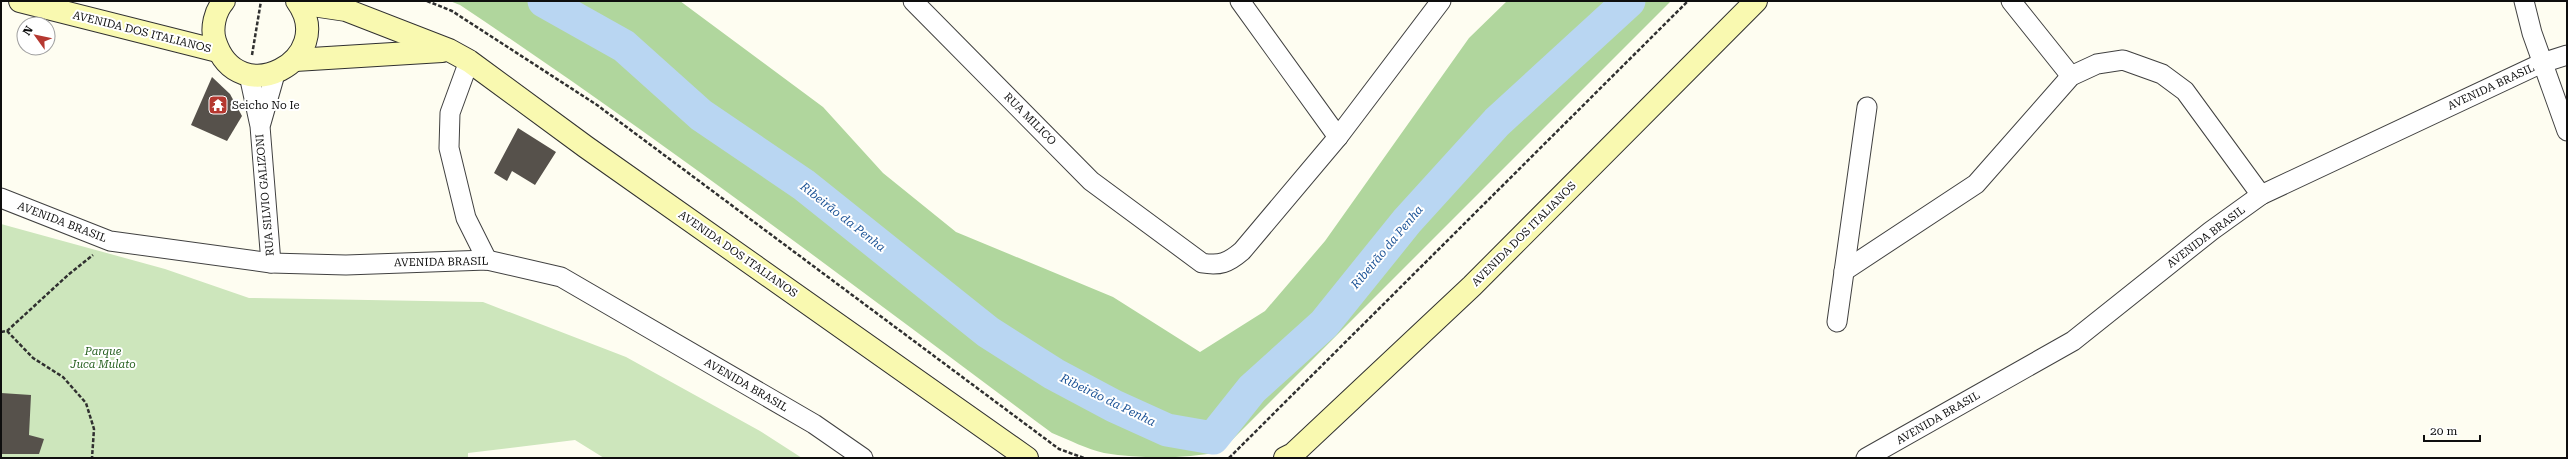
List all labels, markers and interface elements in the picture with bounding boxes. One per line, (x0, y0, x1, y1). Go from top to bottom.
street label: AVENIDA DOS ITALIANOS (72, 9, 213, 56)
north arrow (16, 16, 56, 56)
text: N (20, 23, 36, 38)
street label: AVENIDA BRASIL (2446, 61, 2537, 113)
street label: RUA MILICO (1001, 90, 1059, 148)
temple icon: Seicho No Ie (207, 94, 229, 116)
place label: Seicho No Ie (232, 99, 300, 112)
street label: RUA SILVIO GALIZONI (253, 133, 277, 257)
water label: Ribeirão da Penha (797, 179, 888, 255)
street label: AVENIDA DOS ITALIANOS (1469, 179, 1579, 289)
street label: AVENIDA BRASIL (16, 199, 109, 245)
water label: Ribeirão da Penha (1348, 203, 1426, 292)
street label: AVENIDA BRASIL (2164, 203, 2248, 271)
street label: AVENIDA DOS ITALIANOS (676, 208, 800, 300)
street label: AVENIDA BRASIL (394, 255, 488, 269)
park label: Parque Juca Mulato (69, 345, 136, 371)
street label: AVENIDA BRASIL (702, 356, 790, 414)
water label: Ribeirão da Penha (1057, 370, 1158, 429)
street label: AVENIDA BRASIL (1894, 389, 1982, 447)
scale bar (2424, 417, 2480, 443)
text: 20 m (2430, 424, 2457, 438)

